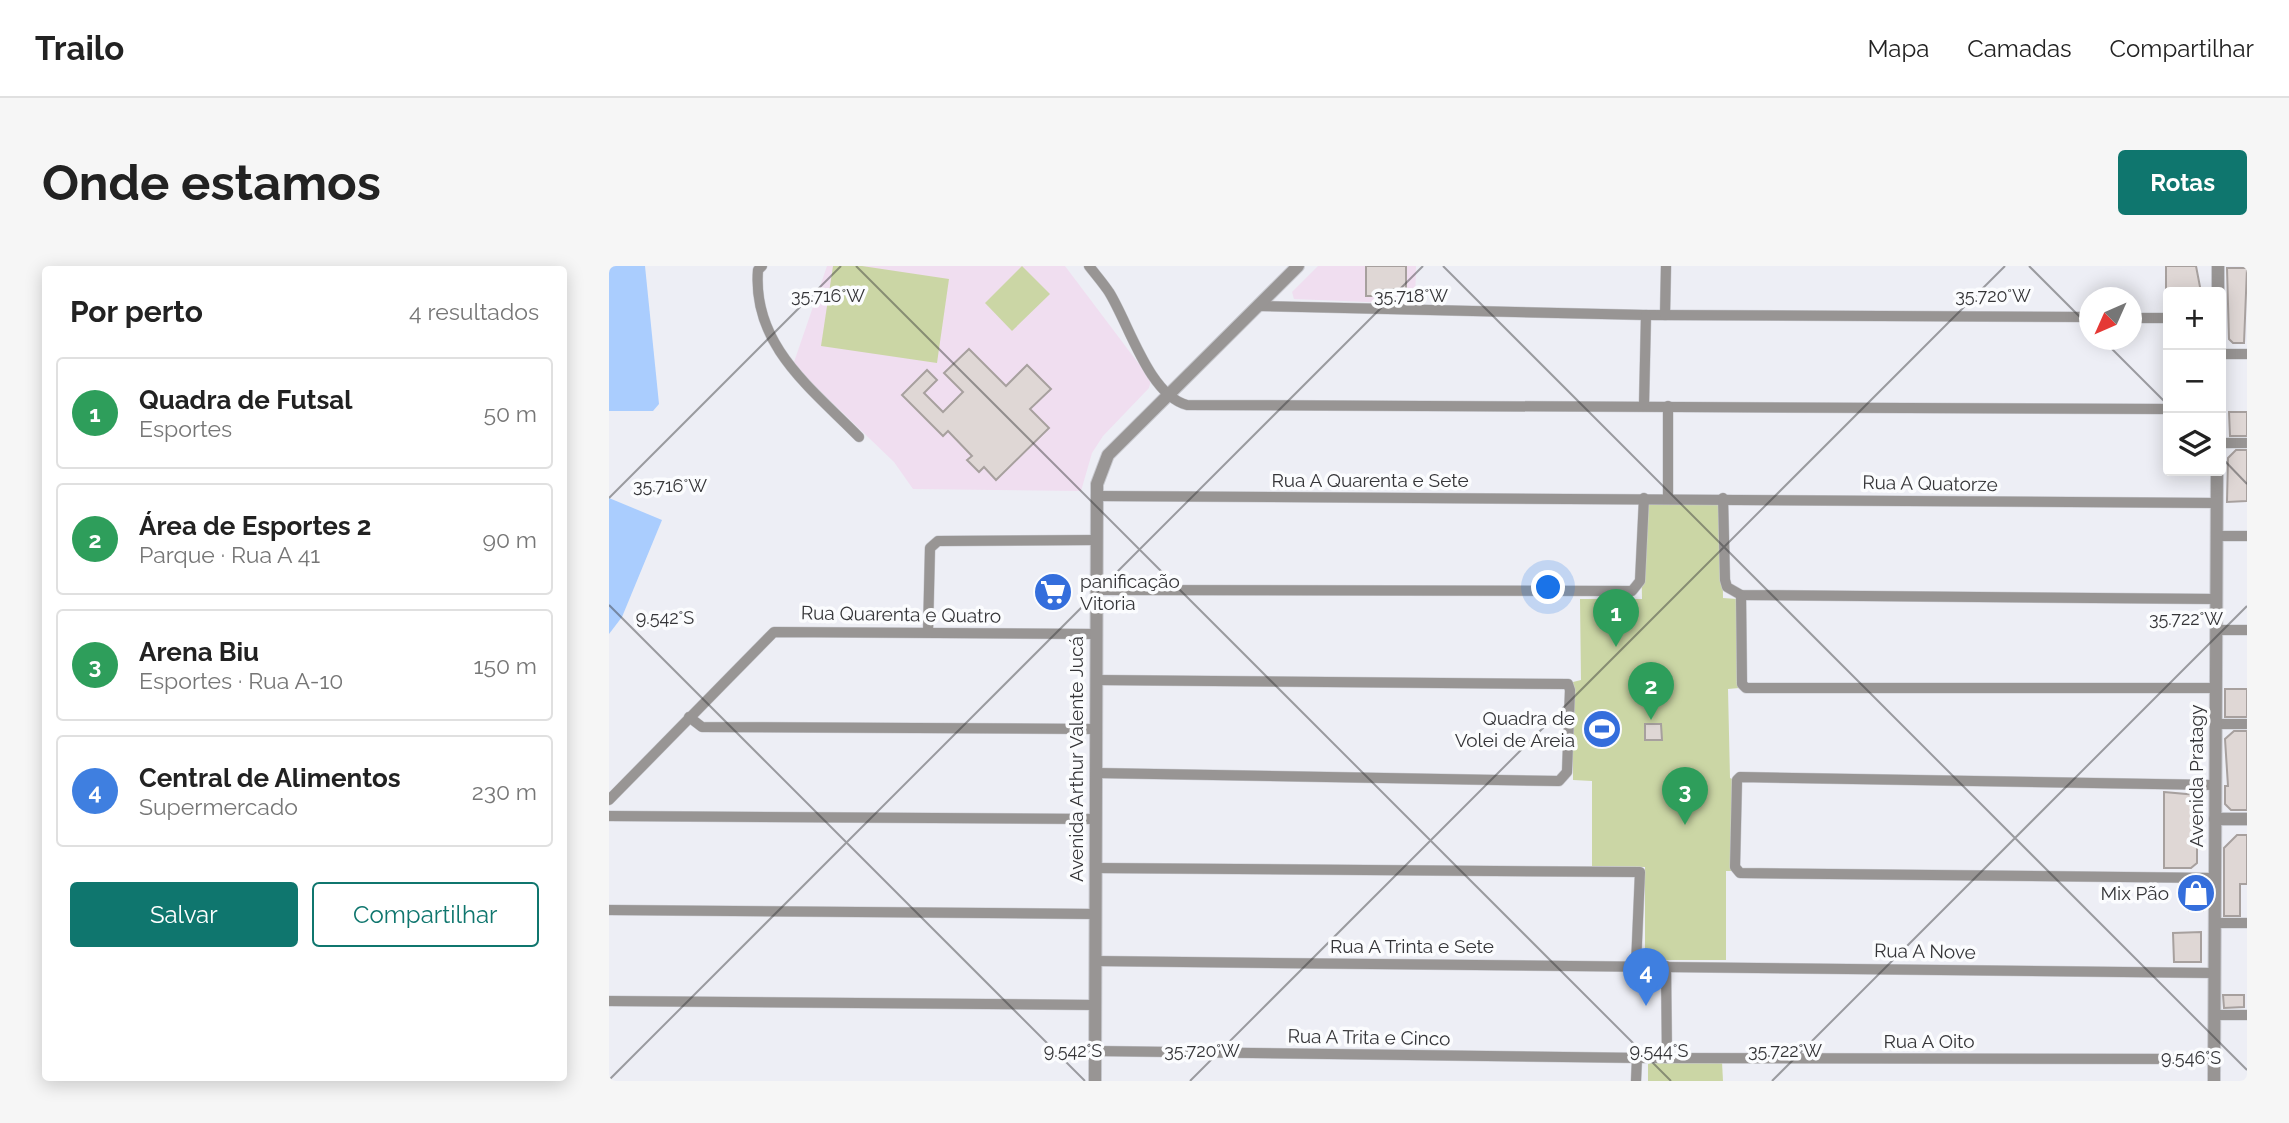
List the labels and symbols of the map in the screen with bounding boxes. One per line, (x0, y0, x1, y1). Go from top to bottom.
text: 35.716°W (791, 285, 865, 306)
text: 35.718°W (1374, 285, 1448, 306)
text: 35.720°W (1955, 285, 2031, 306)
north arrow (2079, 287, 2142, 350)
street label: Rua A Quarenta e Sete (1271, 469, 1469, 491)
street label: Rua A Quatorze (1862, 471, 1998, 495)
text: 35.716°W (633, 475, 707, 496)
place label: panificação Vitoria (1080, 570, 1180, 614)
your location (1531, 570, 1565, 604)
supermarket icon: panificação Vitoria (1032, 571, 1074, 613)
pin: 1 (1593, 589, 1639, 647)
street label: Rua Quarenta e Quatro (801, 601, 1001, 627)
text: 9.542°S (636, 607, 694, 628)
text: 35.722°W (2149, 608, 2223, 629)
street label: Avenida Arthur Valente Jucá (1065, 636, 1087, 882)
pin: 2 (1628, 662, 1674, 720)
street label: Avenida Pratagy (2185, 705, 2207, 847)
place label: Quadra de Volei de Areia (1455, 707, 1575, 751)
sports icon: Quadra de Volei de Areia (1581, 708, 1623, 750)
pin: 3 (1662, 767, 1708, 825)
shop icon: Mix Pão (2175, 872, 2217, 914)
place label: Mix Pão (2100, 882, 2169, 904)
street label: Rua A Trinta e Sete (1330, 935, 1494, 957)
street label: Rua A Nove (1874, 939, 1976, 963)
pin: 4 (1623, 948, 1669, 1006)
street label: Rua A Trita e Cinco (1287, 1025, 1451, 1049)
street label: Rua A Oito (1883, 1030, 1975, 1052)
text: 9.542°S (1044, 1040, 1102, 1061)
text: 35.720°W (1164, 1040, 1240, 1061)
text: 9.544°S (1630, 1040, 1689, 1061)
text: 35.722°W (1748, 1040, 1822, 1061)
text: 9.546°S (2161, 1047, 2221, 1068)

